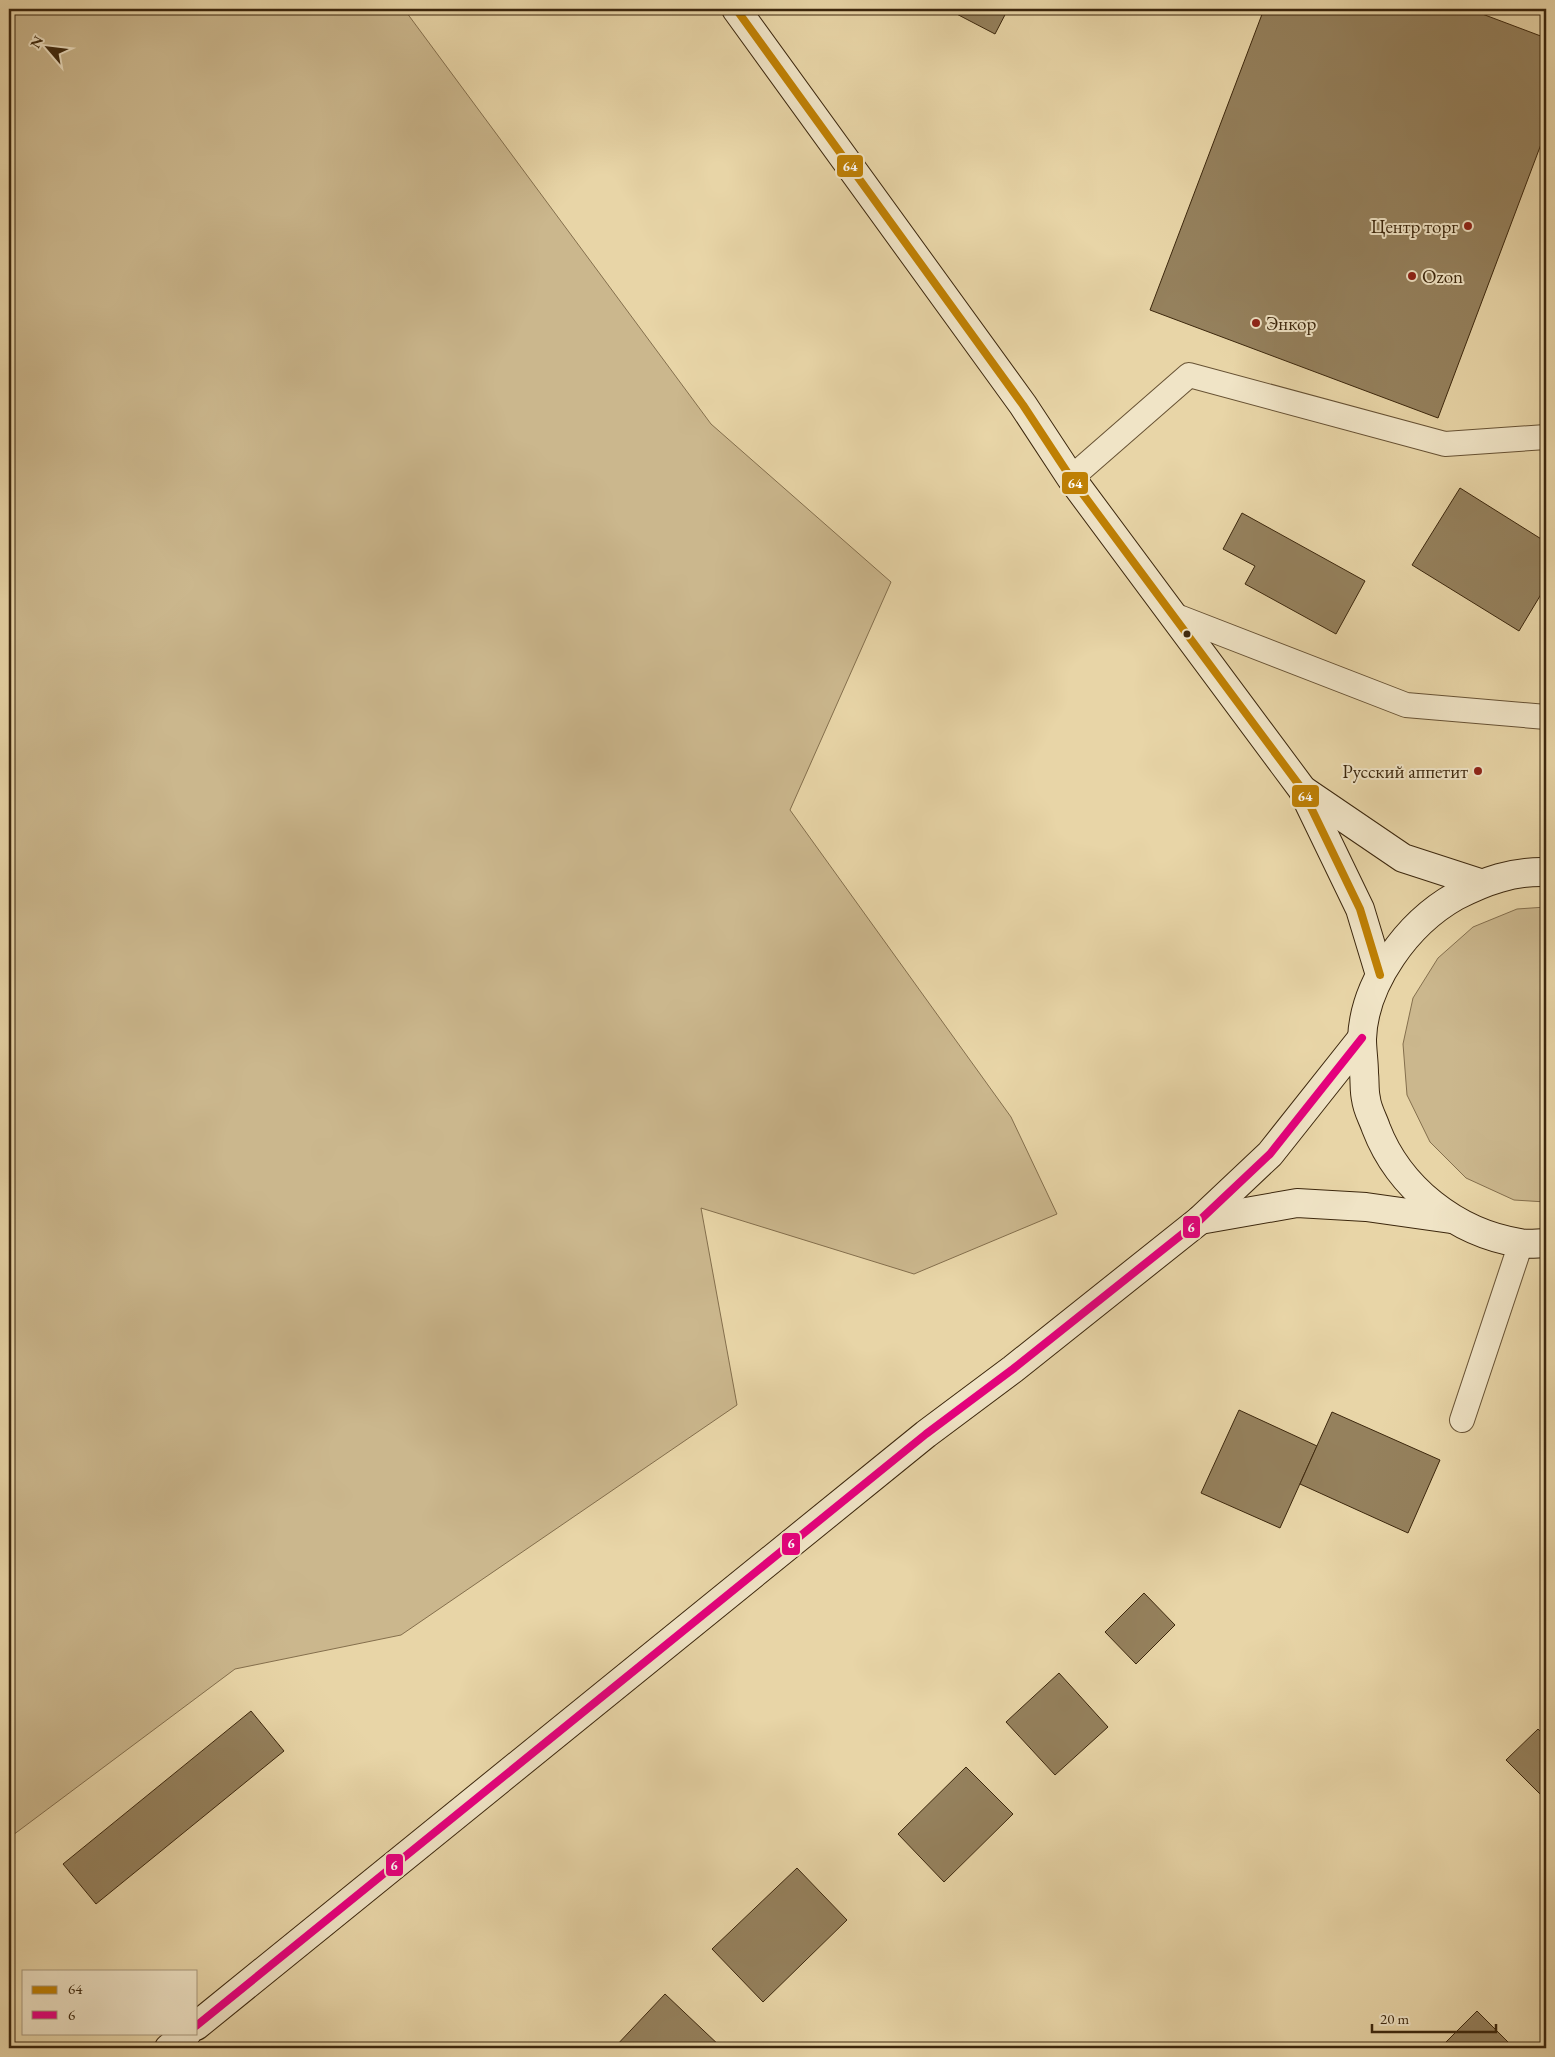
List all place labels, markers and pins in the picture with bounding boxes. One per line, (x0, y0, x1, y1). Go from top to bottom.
place label: Центр торг (1371, 214, 1458, 239)
marker: Центр торг (1462, 220, 1474, 232)
place label: Ozon (1422, 264, 1463, 289)
marker: Ozon (1406, 270, 1418, 282)
place label: Энкор (1266, 311, 1316, 336)
marker: Энкор (1250, 317, 1262, 329)
unlabelled marker (1182, 629, 1192, 639)
place label: Русский аппетит (1342, 759, 1468, 784)
marker: Русский аппетит (1472, 765, 1484, 777)

